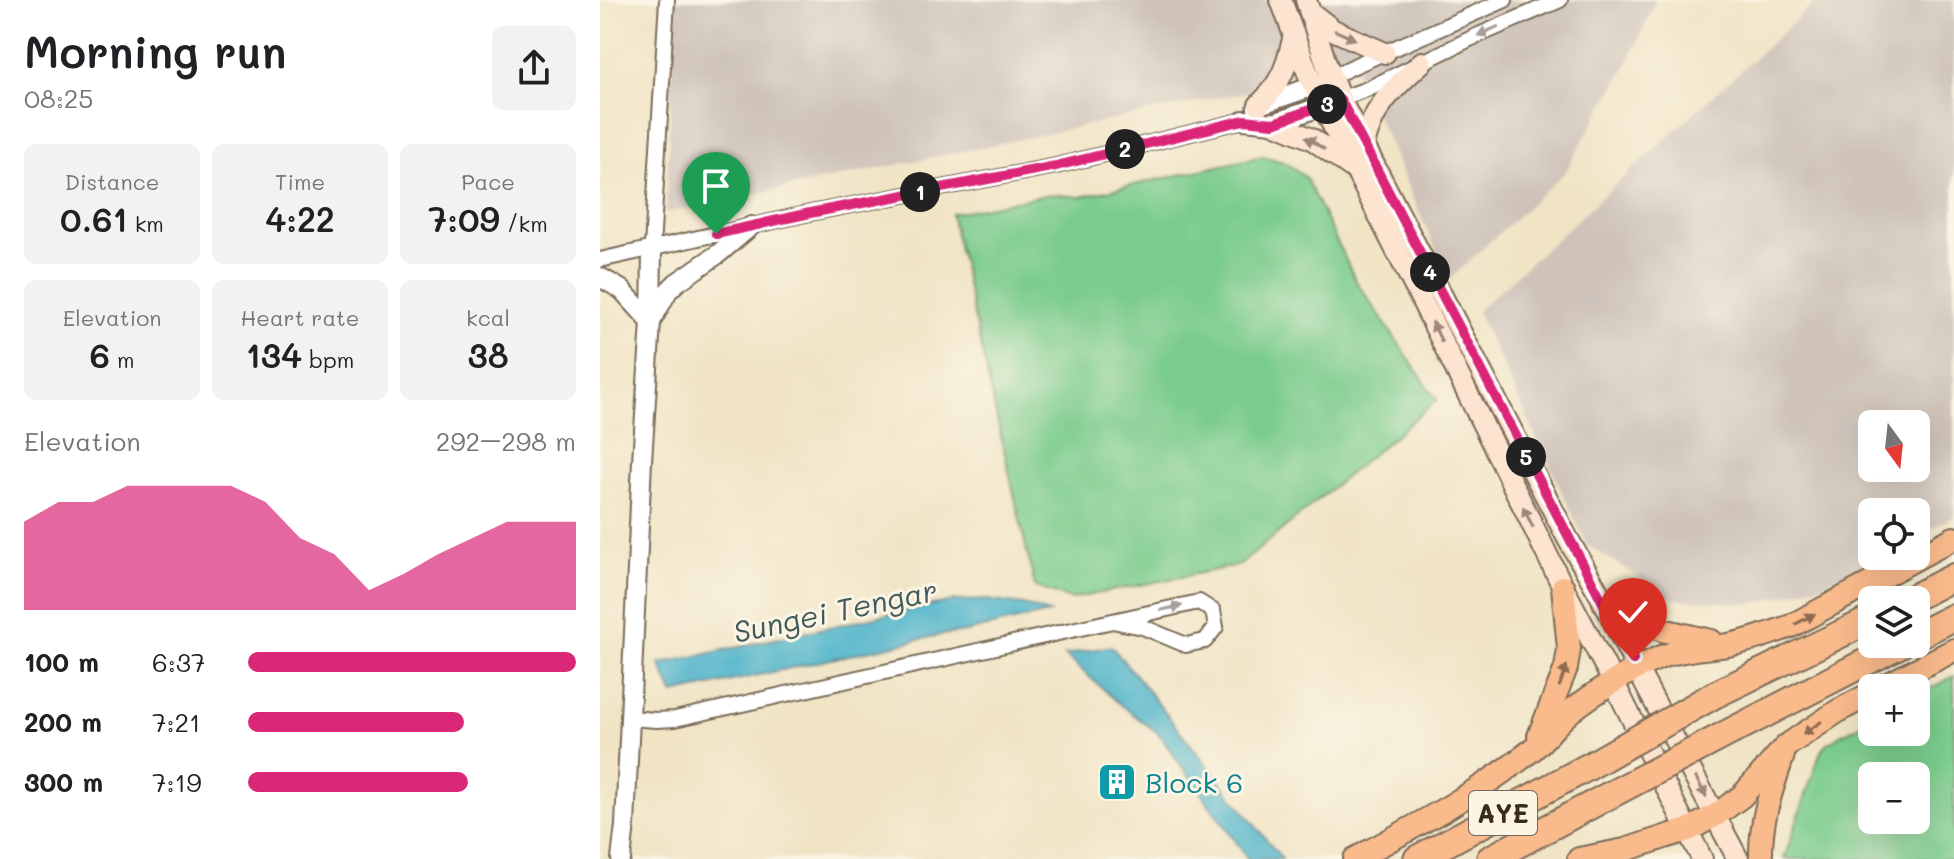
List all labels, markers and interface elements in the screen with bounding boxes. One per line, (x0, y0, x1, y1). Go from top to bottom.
text: Morning run (24, 22, 287, 79)
one-way arrow (1476, 25, 1500, 38)
button: share (492, 26, 576, 110)
one-way arrow (1334, 29, 1357, 42)
text: 08:25 (24, 81, 93, 115)
pin: 3 (1307, 84, 1347, 124)
text: 3 (1320, 89, 1334, 118)
pin: 2 (1105, 129, 1145, 169)
text: 2 (1119, 134, 1131, 163)
one-way arrow (1305, 136, 1326, 151)
pin (682, 152, 750, 234)
icon: arrive (694, 164, 738, 208)
text: Distance (65, 167, 159, 196)
text: Time (275, 167, 325, 196)
text: Pace (461, 167, 515, 196)
pin: 1 (900, 172, 940, 212)
text: 1 (915, 177, 925, 206)
text: 0.61 (60, 196, 128, 241)
text: 4:22 (265, 196, 335, 241)
text: 7:09 (428, 196, 500, 241)
text: km (128, 209, 164, 238)
text: /km (500, 209, 548, 238)
pin: 4 (1410, 252, 1450, 292)
text: 4 (1423, 257, 1437, 286)
text: Elevation (63, 303, 161, 332)
text: Heart rate (241, 303, 359, 332)
text: kcal (466, 303, 510, 332)
one-way arrow (1430, 320, 1444, 343)
text: 6 (89, 332, 110, 377)
text: 134 (246, 332, 302, 377)
text: 38 (467, 332, 509, 377)
text: m (110, 345, 135, 374)
text: bpm (302, 345, 354, 374)
north arrow (1858, 410, 1930, 482)
map controls (1858, 410, 1930, 834)
text: Elevation (24, 424, 141, 458)
text: 292–298 m (436, 424, 576, 458)
pin: 5 (1506, 437, 1546, 477)
text: 5 (1520, 442, 1532, 471)
button: locate (1858, 498, 1930, 570)
one-way arrow (1522, 506, 1535, 529)
water label: Sungei Tengar (729, 569, 941, 651)
pin (1599, 578, 1667, 660)
button: layers (1858, 586, 1930, 658)
icon: check (1611, 590, 1655, 634)
one-way arrow (1159, 601, 1184, 614)
one-way arrow (1794, 612, 1816, 626)
text: 100 m (24, 645, 99, 679)
text: 6:37 (152, 645, 205, 679)
one-way arrow (1557, 664, 1569, 688)
button: + (1858, 674, 1930, 746)
text: 200 m (24, 705, 102, 739)
text: 7:21 (152, 705, 201, 739)
one-way arrow (1801, 720, 1822, 735)
building icon: Block 6 (1096, 761, 1138, 803)
button: − (1858, 762, 1930, 834)
place label: Block 6 (1145, 764, 1243, 800)
text: 300 m (24, 765, 103, 799)
text: 7:19 (152, 765, 202, 799)
one-way arrow (1694, 776, 1707, 799)
road number: AYE (1469, 791, 1537, 835)

